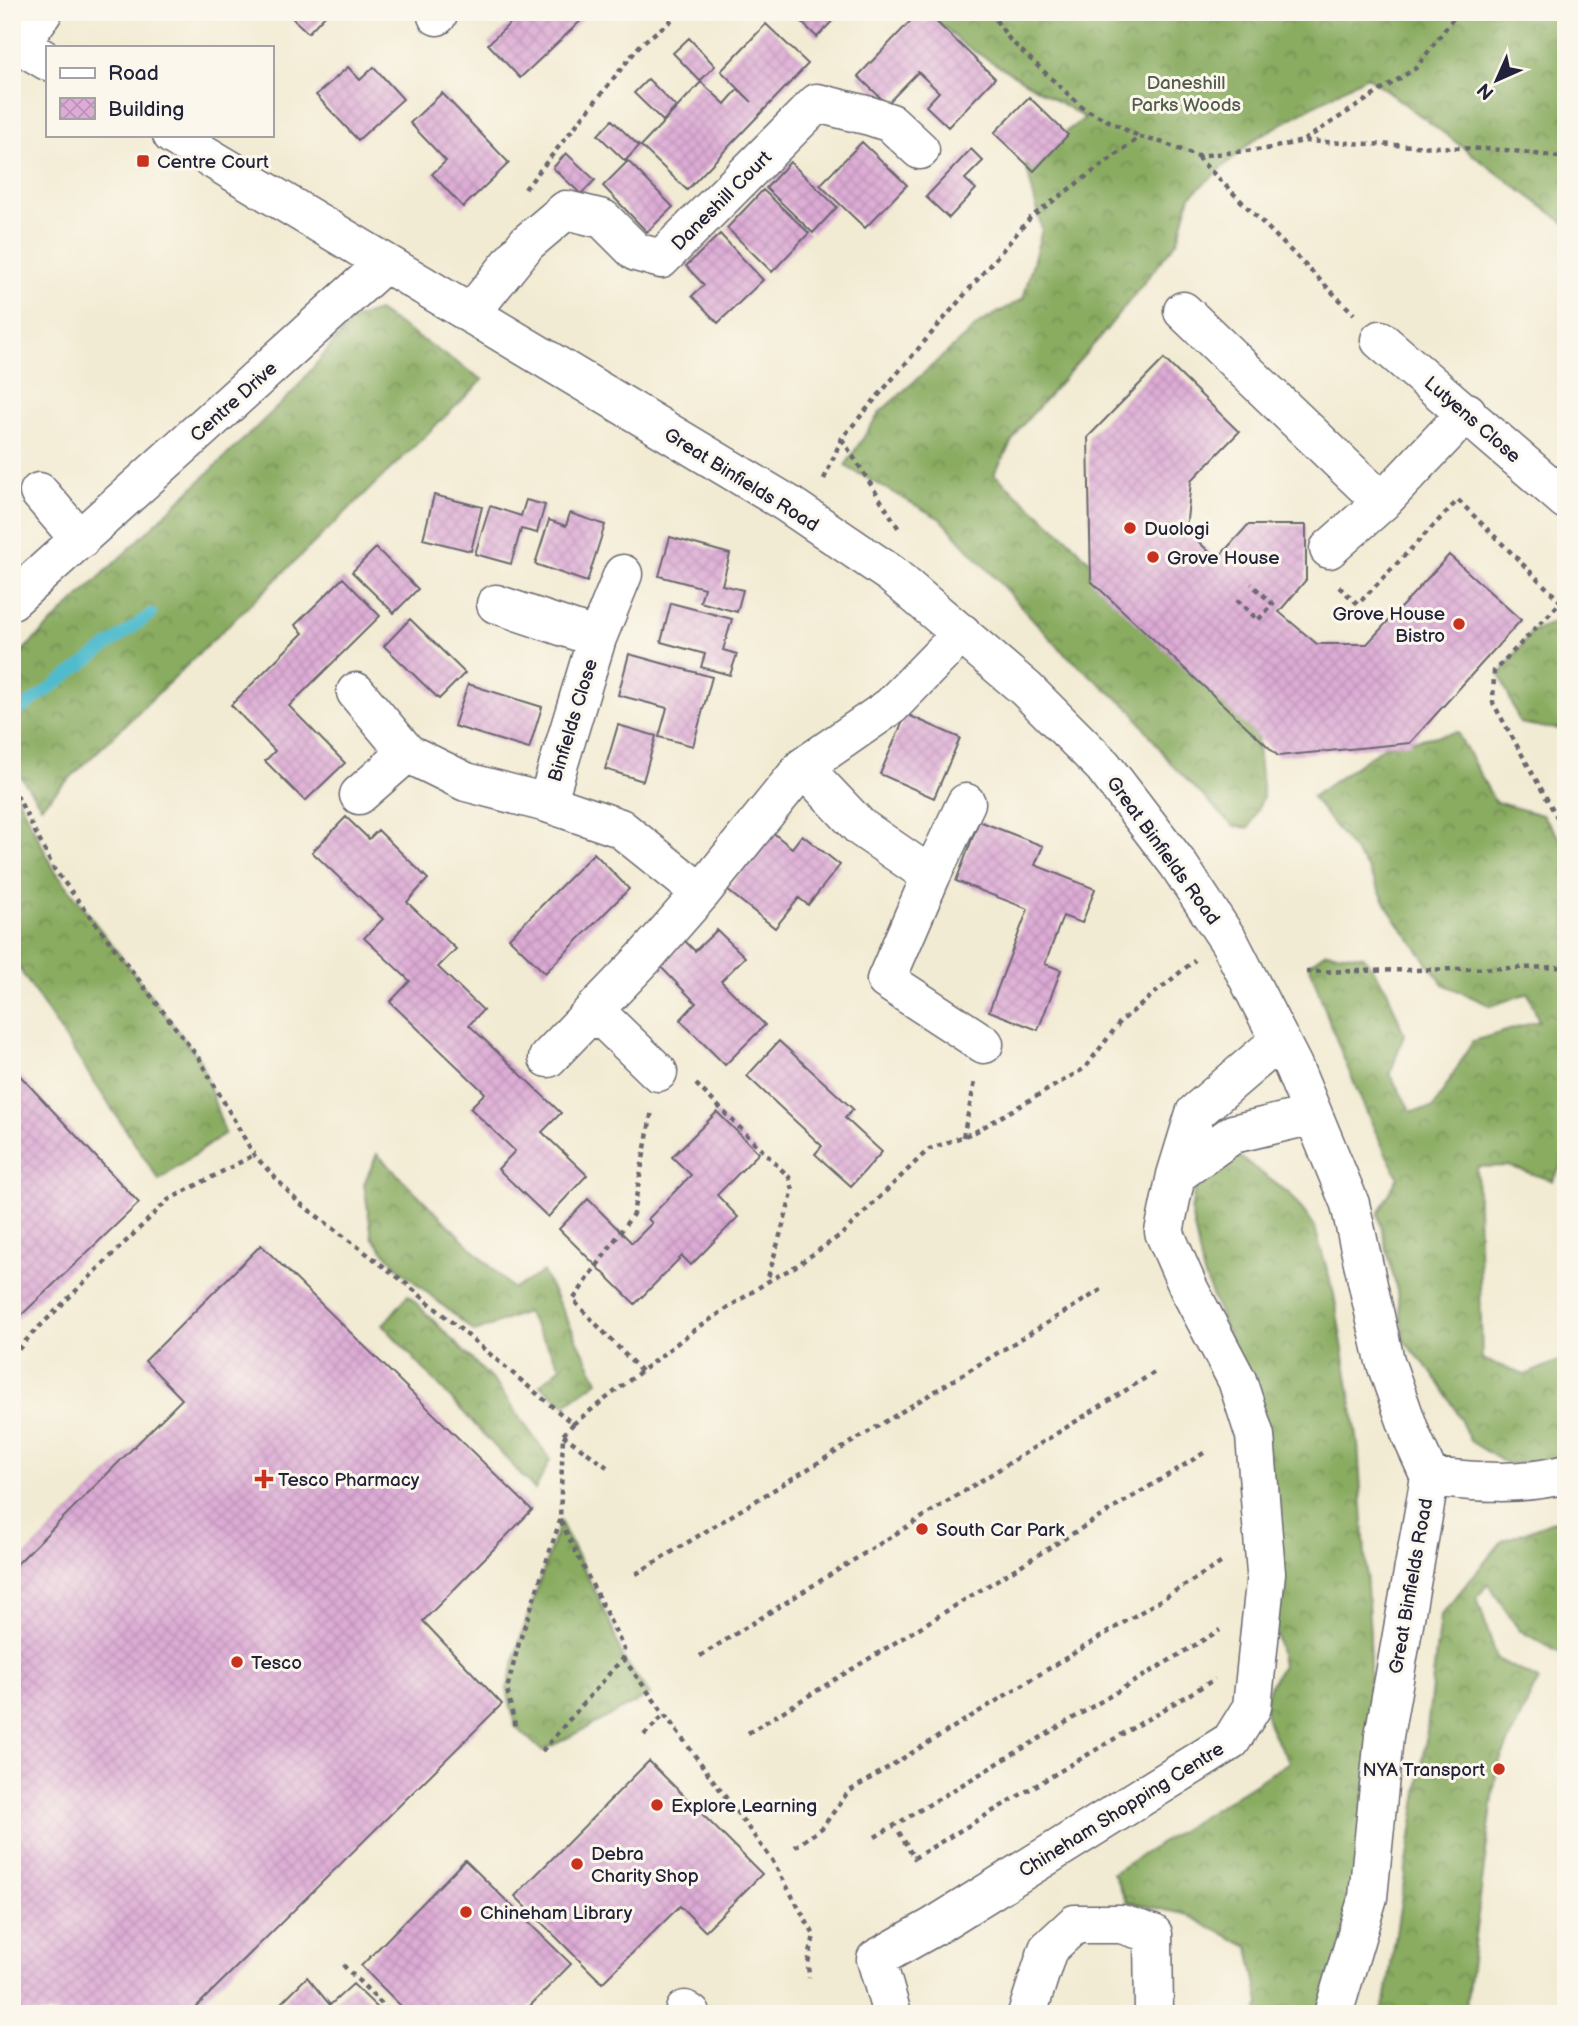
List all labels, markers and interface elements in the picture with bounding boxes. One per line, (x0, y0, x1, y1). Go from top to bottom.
legend (46, 46, 273, 136)
north arrow (1462, 46, 1532, 116)
text: Road (108, 61, 159, 86)
park label: Daneshill Parks Woods (1131, 72, 1241, 117)
text: N (1473, 78, 1499, 104)
text: Building (108, 97, 184, 122)
street label: Daneshill Court (667, 146, 777, 256)
place label: Centre Court (157, 151, 269, 174)
marker: Centre Court (135, 153, 151, 169)
street label: Centre Drive (186, 357, 282, 447)
street label: Lutyens Close (1419, 372, 1525, 468)
street label: Great Binfields Road (660, 423, 823, 537)
place label: Duologi (1144, 518, 1210, 541)
marker: Duologi (1122, 520, 1138, 536)
place label: Grove House (1167, 547, 1279, 570)
marker: Grove House (1145, 549, 1161, 565)
place label: Grove House Bistro (1333, 603, 1445, 648)
marker: Grove House Bistro (1451, 616, 1467, 632)
street label: Binfields Close (544, 656, 603, 785)
street label: Great Binfields Road (1101, 772, 1224, 930)
place label: Tesco Pharmacy (278, 1469, 420, 1492)
marker: Tesco Pharmacy (256, 1471, 272, 1487)
street label: Great Binfields Road (1385, 1497, 1438, 1676)
place label: South Car Park (936, 1519, 1065, 1542)
marker: South Car Park (914, 1521, 930, 1537)
place label: Tesco (251, 1652, 302, 1675)
marker: Tesco (229, 1654, 245, 1670)
street label: Chineham Shopping Centre (1015, 1738, 1229, 1883)
place label: NYA Transport (1363, 1759, 1485, 1782)
marker: NYA Transport (1491, 1761, 1507, 1777)
place label: Explore Learning (671, 1795, 817, 1818)
marker: Explore Learning (649, 1797, 665, 1813)
place label: Debra Charity Shop (591, 1843, 699, 1888)
marker: Debra Charity Shop (569, 1856, 585, 1872)
place label: Chineham Library (480, 1902, 633, 1925)
marker: Chineham Library (458, 1904, 474, 1920)

